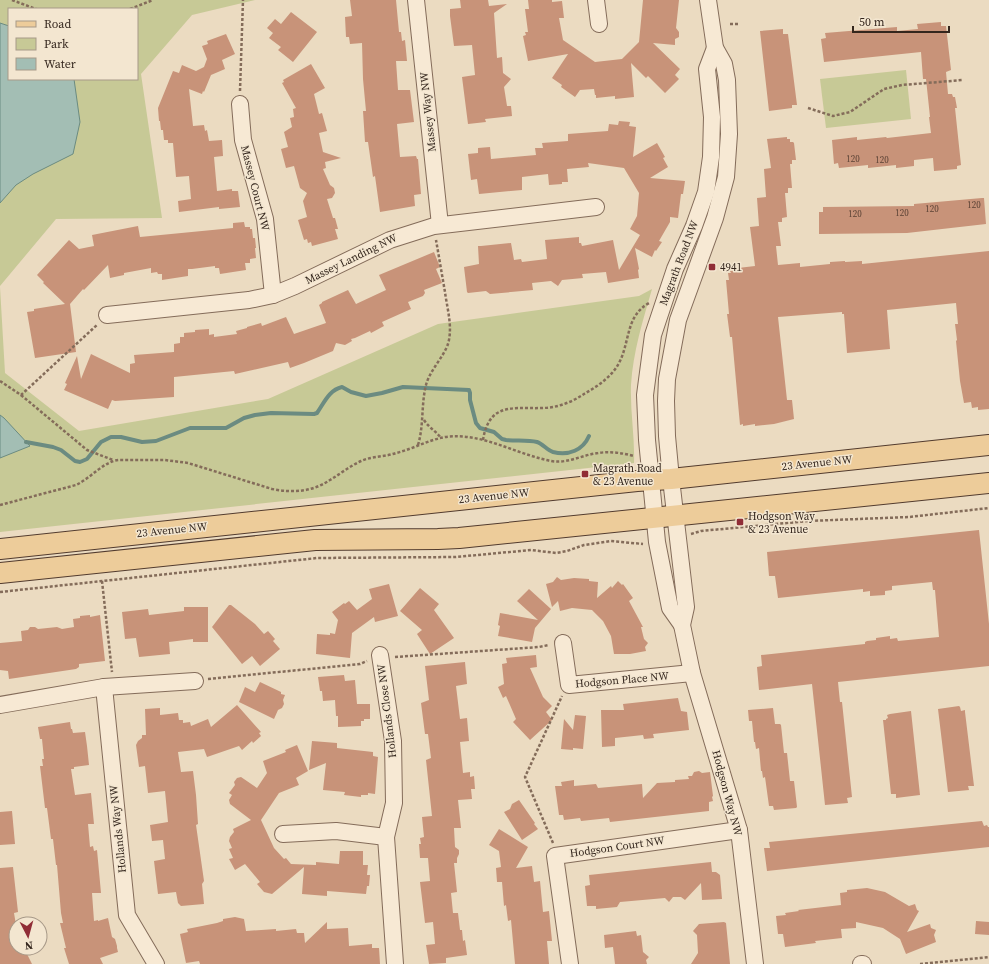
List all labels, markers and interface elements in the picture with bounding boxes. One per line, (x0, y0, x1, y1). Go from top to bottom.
legend (8, 8, 138, 80)
scale bar (853, 8, 949, 34)
text: 50 m (859, 14, 885, 30)
text: Road (44, 16, 71, 32)
text: Park (44, 36, 69, 52)
text: Water (44, 56, 76, 72)
street label: Massey Way NW (416, 71, 440, 153)
street label: Massey Court NW (237, 144, 273, 233)
house number: 120 (846, 153, 860, 165)
house number: 120 (875, 154, 889, 166)
house number: 120 (967, 199, 981, 211)
house number: 120 (925, 203, 939, 215)
house number: 120 (895, 207, 909, 219)
house number: 120 (848, 208, 862, 220)
street label: Magrath Road NW (656, 218, 702, 308)
street label: Massey Landing NW (303, 230, 400, 288)
place label: 4941 (720, 260, 742, 275)
marker: 4941 (707, 262, 717, 272)
street label: 23 Avenue NW (781, 452, 853, 474)
place label: Magrath Road & 23 Avenue (593, 461, 662, 489)
marker: Magrath Road & 23 Avenue (580, 469, 590, 479)
street label: 23 Avenue NW (458, 485, 530, 507)
place label: Hodgson Way & 23 Avenue (748, 509, 815, 537)
marker: Hodgson Way & 23 Avenue (735, 517, 745, 527)
street label: 23 Avenue NW (136, 519, 208, 541)
street label: Hollands Close NW (374, 663, 400, 759)
street label: Hodgson Place NW (575, 668, 670, 692)
street label: Hodgson Way NW (708, 748, 746, 838)
street label: Hollands Way NW (106, 784, 130, 874)
street label: Hodgson Court NW (569, 833, 666, 861)
north arrow (8, 916, 48, 956)
text: N (24, 938, 34, 953)

